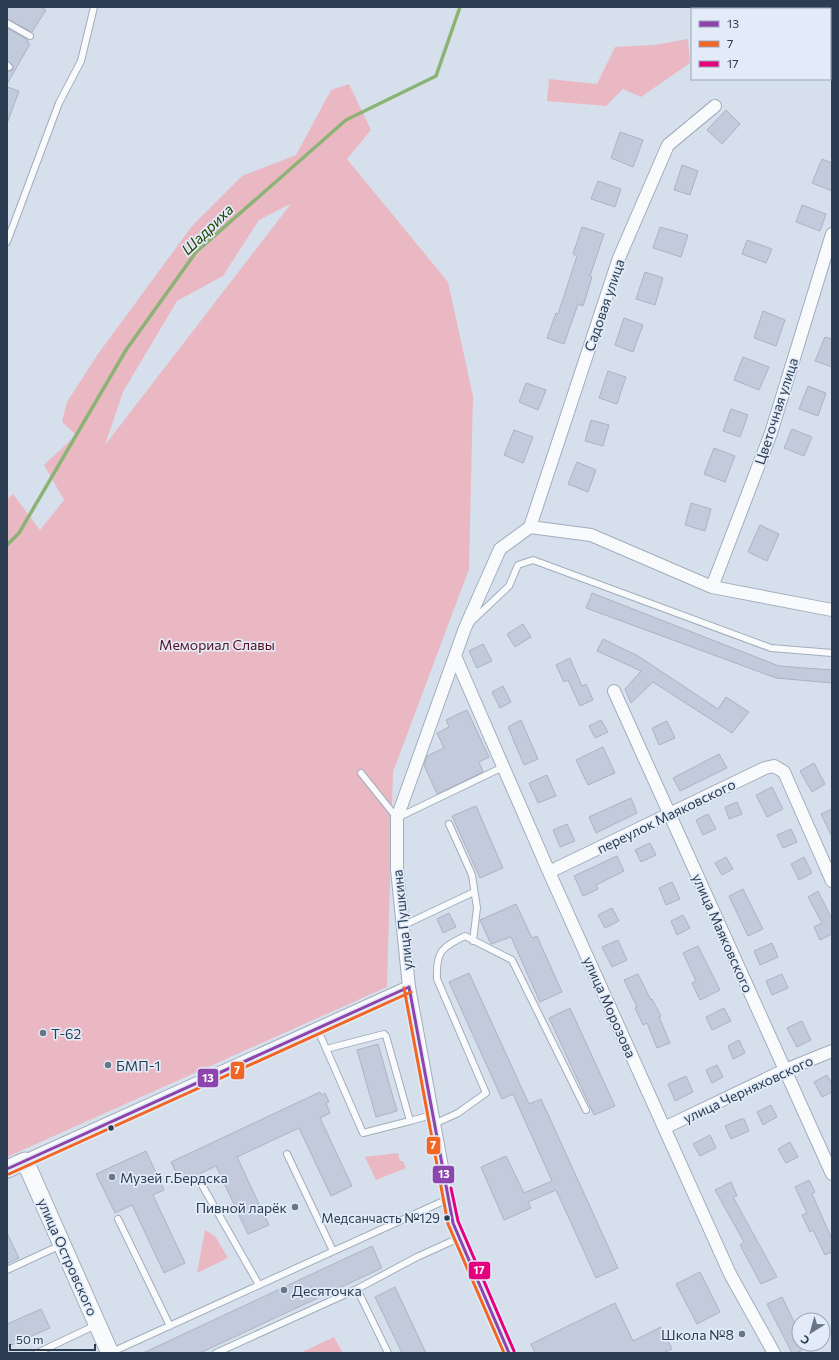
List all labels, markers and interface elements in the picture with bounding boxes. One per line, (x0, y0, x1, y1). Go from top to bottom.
legend (691, 8, 831, 80)
text: 13 (727, 16, 739, 30)
text: 7 (727, 36, 733, 50)
text: 17 (727, 56, 738, 70)
water label: Шадриха (177, 200, 237, 258)
street label: Садовая улица (580, 257, 628, 353)
street label: Цветочная улица (751, 355, 801, 467)
park label: Мемориал Славы (159, 636, 275, 653)
street label: переулок Маяковского (594, 775, 738, 857)
street label: улица Пушкина (388, 869, 416, 971)
street label: улица Маяковского (689, 871, 757, 995)
street label: улица Морозова (580, 954, 640, 1060)
place label: Т-62 (51, 1025, 82, 1042)
marker: Т-62 (38, 1028, 48, 1038)
street label: улица Черняховского (680, 1051, 816, 1127)
place label: БМП-1 (116, 1057, 161, 1074)
marker: БМП-1 (103, 1060, 113, 1070)
line badge: 7 (230, 1061, 245, 1080)
text: 7 (234, 1063, 240, 1076)
line badge: 13 (197, 1068, 219, 1088)
text: 13 (202, 1071, 214, 1084)
unlabelled marker (106, 1123, 116, 1133)
line badge: 7 (426, 1136, 441, 1155)
text: 7 (430, 1138, 436, 1151)
line badge: 13 (432, 1165, 455, 1184)
text: 13 (438, 1167, 450, 1180)
place label: Музей г.Бердска (120, 1169, 228, 1186)
marker: Музей г.Бердска (107, 1172, 117, 1182)
street label: улица Островского (34, 1196, 102, 1318)
place label: Пивной ларёк (196, 1199, 287, 1216)
marker: Пивной ларёк (290, 1202, 300, 1212)
place label: Медсанчасть №129 (321, 1210, 440, 1226)
marker: Медсанчасть №129 (442, 1213, 452, 1223)
line badge: 17 (468, 1261, 491, 1280)
text: 17 (473, 1263, 485, 1276)
place label: Десяточка (292, 1282, 362, 1299)
marker: Десяточка (279, 1285, 289, 1295)
north arrow (791, 1312, 831, 1352)
scale bar (10, 1326, 95, 1352)
place label: Школа №8 (661, 1326, 734, 1343)
marker: Школа №8 (737, 1329, 747, 1339)
text: 50 m (16, 1332, 44, 1346)
text: С (797, 1333, 812, 1348)

